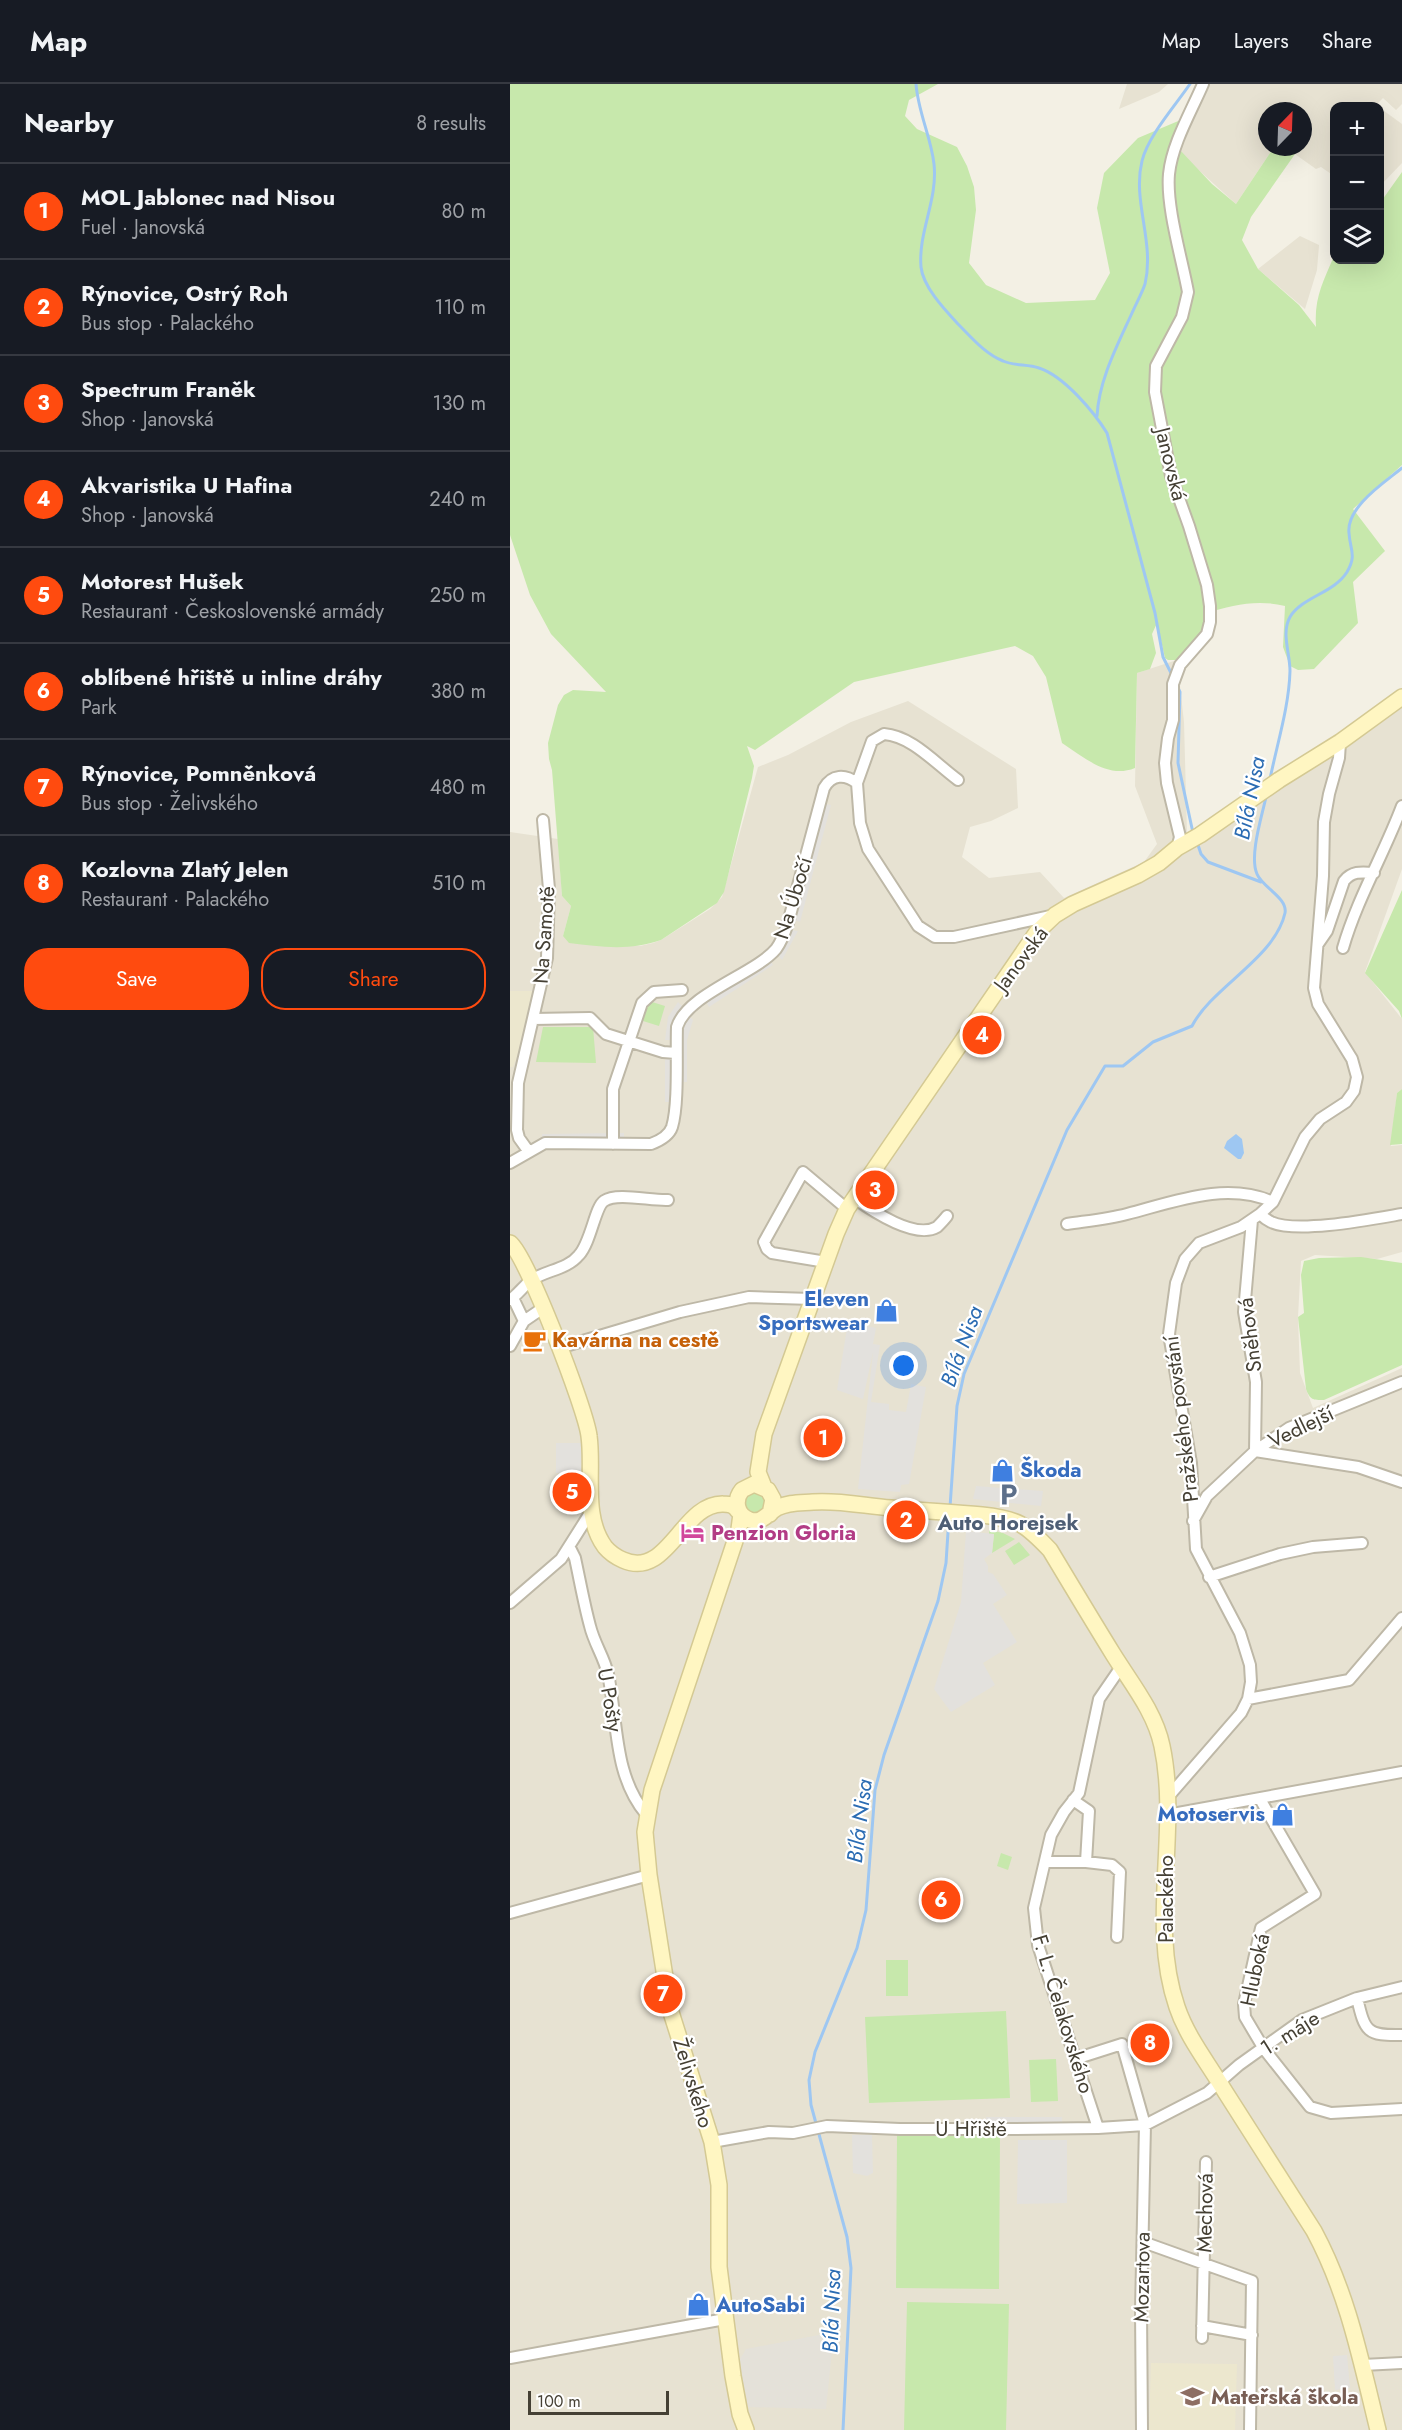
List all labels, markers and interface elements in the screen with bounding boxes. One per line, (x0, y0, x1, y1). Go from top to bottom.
text: Map (30, 21, 87, 62)
text: Map (1162, 26, 1201, 56)
text: Layers (1234, 26, 1289, 56)
text: Share (1322, 26, 1372, 56)
north arrow (1258, 102, 1312, 156)
map controls (1330, 102, 1384, 264)
button: + (1330, 102, 1384, 156)
text: Nearby (24, 104, 113, 142)
text: 8 results (416, 109, 486, 138)
button: − (1330, 156, 1384, 210)
text: MOL Jablonec nad Nisou (81, 181, 335, 213)
text: 1 (38, 197, 49, 226)
text: 80 m (441, 197, 486, 226)
button: layers (1330, 210, 1384, 264)
text: Fuel · Janovská (81, 213, 205, 242)
text: Rýnovice, Ostrý Roh (81, 277, 288, 309)
text: 2 (37, 293, 50, 322)
text: 110 m (434, 293, 486, 322)
text: Bus stop · Palackého (81, 309, 254, 338)
text: Spectrum Franěk (81, 373, 256, 405)
text: 3 (37, 389, 50, 418)
text: 130 m (432, 389, 486, 418)
text: Shop · Janovská (81, 405, 214, 434)
street label: Janovská (1147, 421, 1195, 504)
text: Akvaristika U Hafina (81, 469, 292, 501)
text: 4 (37, 485, 50, 514)
text: 240 m (429, 485, 486, 514)
text: Shop · Janovská (81, 501, 214, 530)
text: Motorest Hušek (81, 565, 244, 597)
text: 5 (37, 581, 50, 610)
text: 250 m (430, 581, 486, 610)
text: Restaurant · Československé armády (81, 597, 384, 626)
text: oblíbené hřiště u inline dráhy (81, 661, 382, 693)
text: 6 (37, 677, 50, 706)
text: 380 m (431, 677, 486, 706)
text: Park (81, 693, 117, 722)
water label: Bílá Nisa (1225, 754, 1273, 842)
text: Rýnovice, Pomněnková (81, 757, 316, 789)
text: 7 (37, 773, 50, 802)
text: 480 m (430, 773, 486, 802)
text: Bus stop · Želivského (81, 789, 258, 818)
street label: Na Úbočí (766, 852, 820, 943)
text: Kozlovna Zlatý Jelen (81, 853, 289, 885)
text: 8 (37, 869, 50, 898)
text: 510 m (432, 869, 486, 898)
text: Restaurant · Palackého (81, 885, 269, 914)
street label: Na Samotě (526, 885, 562, 985)
street label: Janovská (985, 920, 1055, 1000)
button: Save (24, 948, 249, 1010)
button: Share (261, 948, 486, 1010)
pin: 4 (962, 1012, 1002, 1058)
pin: 3 (856, 1168, 895, 1212)
place label: Eleven Sportswear (758, 1284, 869, 1338)
street label: Sněhová (1231, 1296, 1269, 1374)
shop icon: Eleven Sportswear (874, 1298, 900, 1324)
water label: Bílá Nisa (932, 1301, 990, 1391)
place label: Kavárna na cestě (552, 1325, 719, 1355)
cafe icon: Kavárna na cestě (521, 1327, 547, 1353)
street label: Pražského povstání (1156, 1332, 1206, 1504)
your location (889, 1351, 918, 1380)
street label: Vedlejší (1263, 1398, 1340, 1456)
pin: 1 (804, 1416, 842, 1460)
place label: Škoda (1020, 1455, 1082, 1485)
shop icon: Škoda (989, 1457, 1015, 1483)
pin: 5 (552, 1470, 592, 1514)
parking icon: Auto Horejsek (995, 1482, 1021, 1508)
pin: 2 (886, 1498, 926, 1542)
place label: Auto Horejsek (936, 1508, 1079, 1538)
place label: Penzion Gloria (711, 1518, 856, 1548)
hotel icon: Penzion Gloria (680, 1520, 706, 1546)
street label: U Pošty (590, 1666, 631, 1735)
water label: Bílá Nisa (838, 1777, 880, 1865)
place label: Motoservis (1158, 1799, 1265, 1829)
shop icon: Motoservis (1270, 1801, 1296, 1827)
street label: Palackého (1151, 1855, 1181, 1943)
pin: 6 (922, 1878, 960, 1922)
street label: F. L. Čelakovského (1025, 1931, 1101, 2097)
street label: Hluboká (1233, 1931, 1277, 2009)
pin: 7 (644, 1972, 682, 2016)
street label: 1. máje (1255, 2003, 1326, 2063)
pin: 8 (1130, 2020, 1170, 2066)
street label: Želivského (665, 2034, 721, 2132)
street label: U Hřiště (935, 2114, 1007, 2144)
street label: Mechová (1189, 2173, 1221, 2253)
street label: Mozartova (1126, 2231, 1158, 2323)
water label: Bílá Nisa (814, 2268, 848, 2354)
place label: AutoSabi (715, 2290, 805, 2320)
shop icon: AutoSabi (685, 2292, 711, 2318)
place label: Mateřská škola (1211, 2382, 1359, 2412)
school or university icon: Mateřská škola (1180, 2384, 1206, 2410)
scale bar (528, 2388, 669, 2416)
text: 100 m (537, 2390, 581, 2413)

